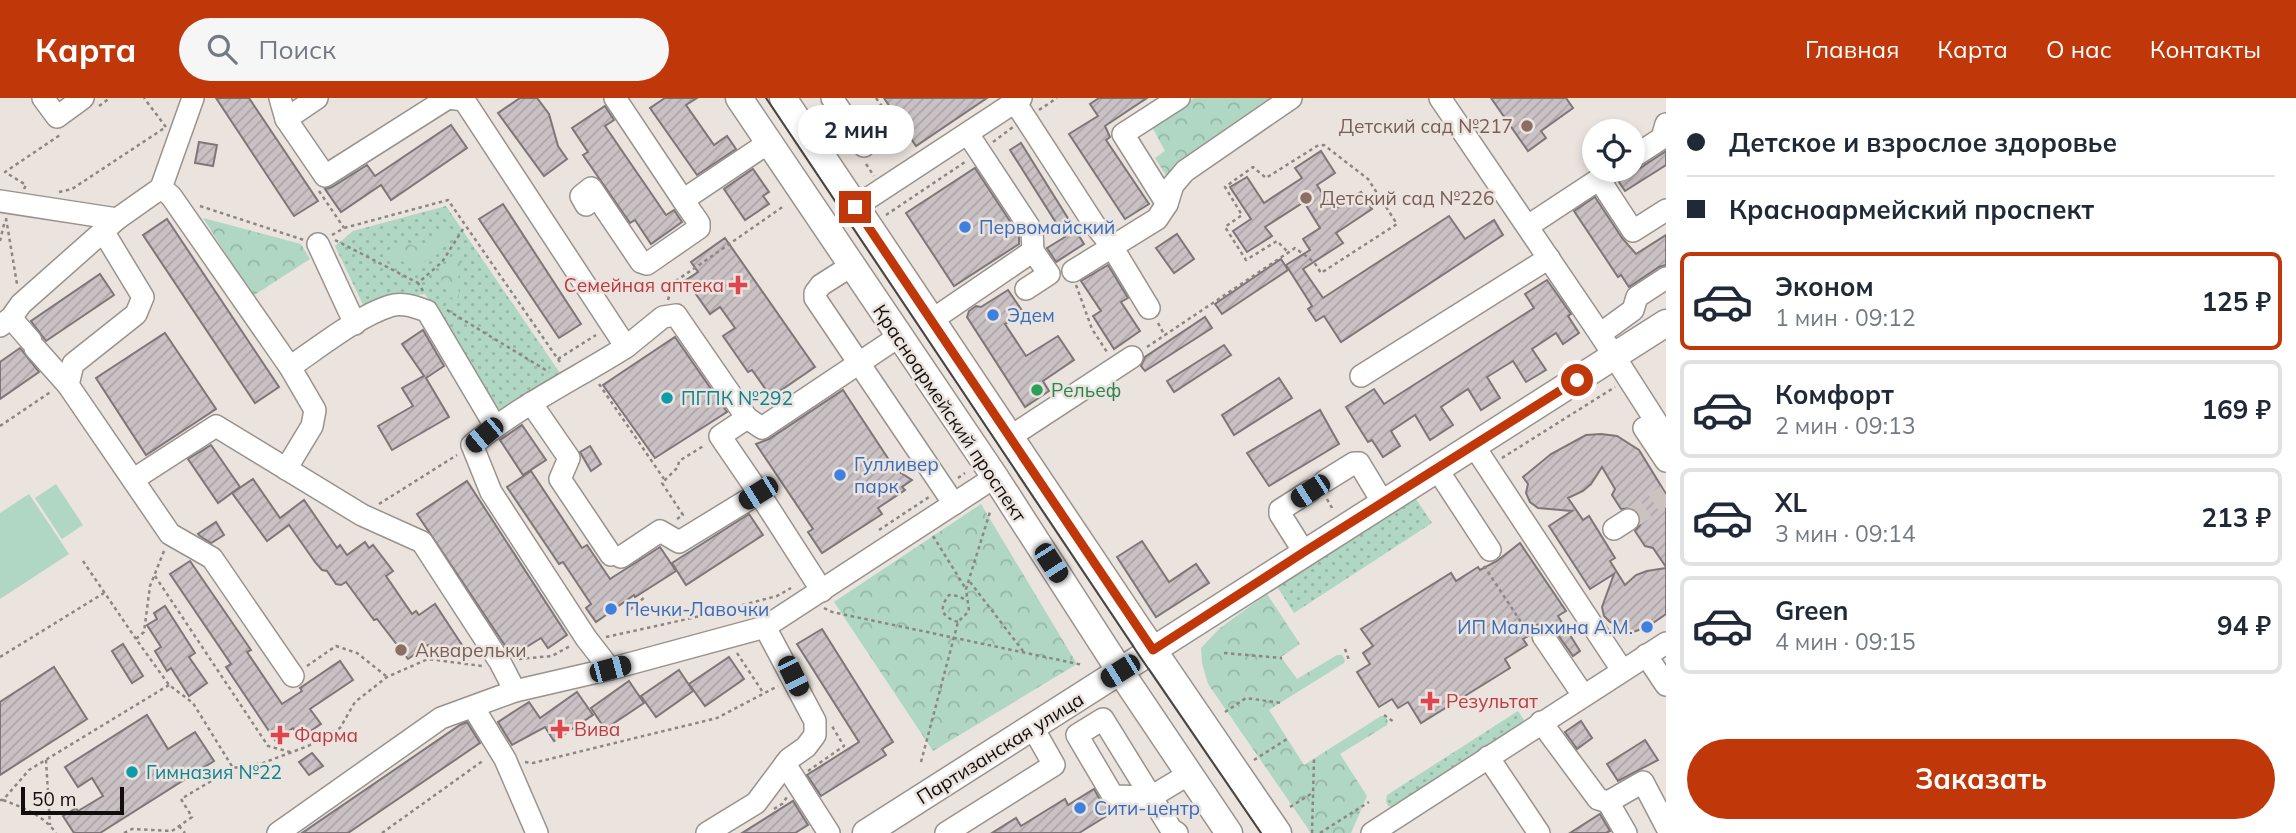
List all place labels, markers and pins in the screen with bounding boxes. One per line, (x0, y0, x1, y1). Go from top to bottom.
place label: Детский сад №217 (1339, 114, 1513, 138)
marker: Детский сад №217 (1519, 118, 1535, 134)
place label: Детский сад №226 (1320, 186, 1494, 210)
marker: Детский сад №226 (1298, 190, 1314, 206)
place label: Первомайский (979, 215, 1115, 239)
marker: Первомайский (957, 219, 973, 235)
place label: Семейная аптека (564, 273, 724, 297)
marker: Семейная аптека (730, 277, 746, 293)
place label: Эдем (1007, 303, 1055, 327)
marker: Эдем (985, 307, 1001, 323)
place label: Рельеф (1051, 378, 1121, 402)
marker: Рельеф (1029, 382, 1045, 398)
place label: ПГПК №292 (681, 386, 793, 410)
marker: ПГПК №292 (659, 390, 675, 406)
place label: Гулливер парк (854, 452, 939, 498)
marker: Гулливер парк (832, 467, 848, 483)
place label: Печки-Лавочки (625, 597, 769, 621)
marker: Печки-Лавочки (603, 601, 619, 617)
place label: ИП Малыхина А.М. (1457, 615, 1633, 639)
marker: ИП Малыхина А.М. (1639, 619, 1655, 635)
place label: Акварельки (415, 638, 527, 662)
marker: Акварельки (393, 642, 409, 658)
place label: Результат (1446, 689, 1538, 713)
marker: Результат (1420, 691, 1440, 711)
place label: Вива (574, 717, 620, 741)
marker: Вива (552, 721, 568, 737)
place label: Фарма (294, 723, 358, 747)
marker: Фарма (272, 727, 288, 743)
place label: Гимназия №22 (146, 760, 282, 784)
marker: Гимназия №22 (124, 764, 140, 780)
place label: Сити-центр (1094, 796, 1200, 820)
marker: Сити-центр (1072, 800, 1088, 816)

